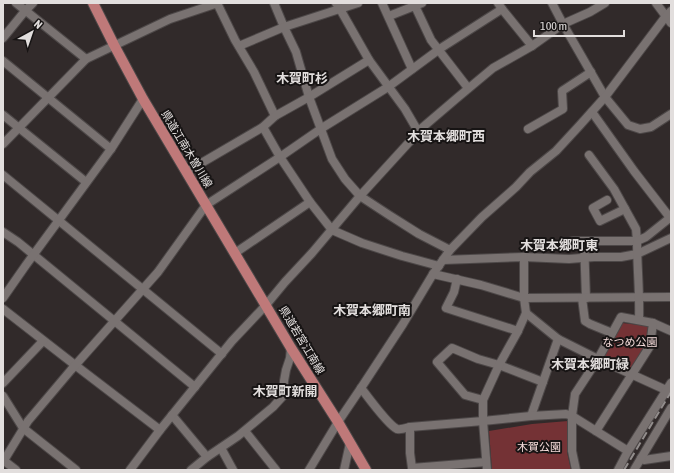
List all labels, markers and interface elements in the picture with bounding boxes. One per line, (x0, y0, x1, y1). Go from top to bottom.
north arrow (12, 12, 52, 52)
scale bar (534, 12, 624, 38)
text: N (32, 18, 45, 31)
text: 100 m (540, 19, 567, 33)
district label: 木賀町杉 (276, 71, 328, 86)
street label: 県道江南木曽川線 (159, 108, 215, 190)
district label: 木賀本郷町西 (407, 129, 485, 144)
district label: 木賀本郷町東 (520, 238, 598, 253)
district label: 木賀本郷町南 (333, 303, 411, 318)
street label: 県道若宮江南線 (277, 304, 327, 376)
park label: なつめ公園 (603, 336, 658, 348)
district label: 木賀本郷町緑 (551, 357, 629, 372)
district label: 木賀町新開 (252, 384, 318, 399)
park label: 木賀公園 (517, 441, 561, 453)

